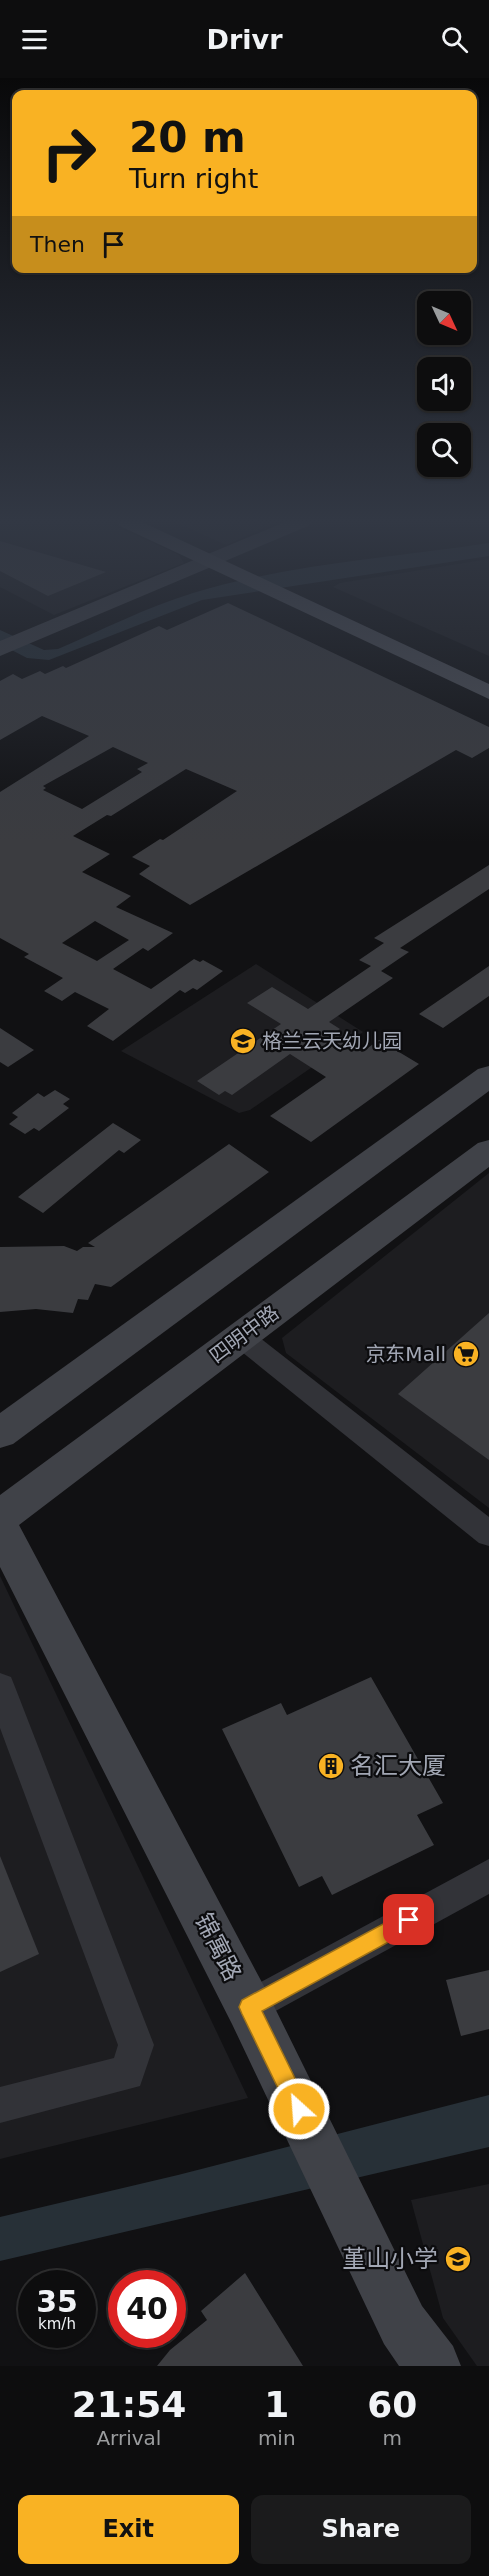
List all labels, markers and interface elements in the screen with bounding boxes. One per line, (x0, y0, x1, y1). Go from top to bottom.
icon: menu (18, 23, 51, 56)
icon: search (438, 23, 471, 56)
text: Drivr (207, 24, 282, 55)
text: 20 m (129, 113, 246, 162)
icon: right (30, 114, 108, 192)
text: Turn right (129, 163, 258, 194)
icon: arrive (97, 228, 130, 261)
text: Then (30, 232, 85, 257)
north arrow (417, 291, 471, 345)
map controls (417, 291, 471, 477)
button: sound (417, 357, 471, 411)
button: search (417, 423, 471, 477)
school or university icon: 格兰云天幼儿园 (228, 1026, 258, 1056)
place label: 格兰云天幼儿园 (262, 1029, 402, 1053)
street label: 四明中路 (205, 1300, 283, 1368)
supermarket icon: 京东Mall (451, 1339, 481, 1369)
place label: 京东Mall (365, 1342, 446, 1366)
building icon: 名汇大厦 (316, 1751, 346, 1781)
place label: 名汇大厦 (350, 1752, 446, 1780)
pin (383, 1894, 434, 1945)
icon: arrive (392, 1903, 425, 1936)
street label: 锦寓路 (189, 1909, 247, 1985)
position arrow (267, 2077, 331, 2141)
school or university icon: 堇山小学 (443, 2244, 473, 2274)
place label: 堇山小学 (342, 2245, 438, 2273)
speed limit sign: 40 (108, 2270, 186, 2348)
text: 35 (36, 2284, 78, 2319)
text: km/h (38, 2315, 76, 2333)
text: 21:54 (72, 2384, 186, 2425)
text: 1 (264, 2384, 289, 2425)
text: 60 (367, 2384, 417, 2425)
text: Arrival (96, 2426, 161, 2450)
text: min (258, 2426, 296, 2450)
text: m (383, 2426, 402, 2450)
button: Exit (18, 2495, 239, 2564)
button: Share (251, 2495, 471, 2564)

